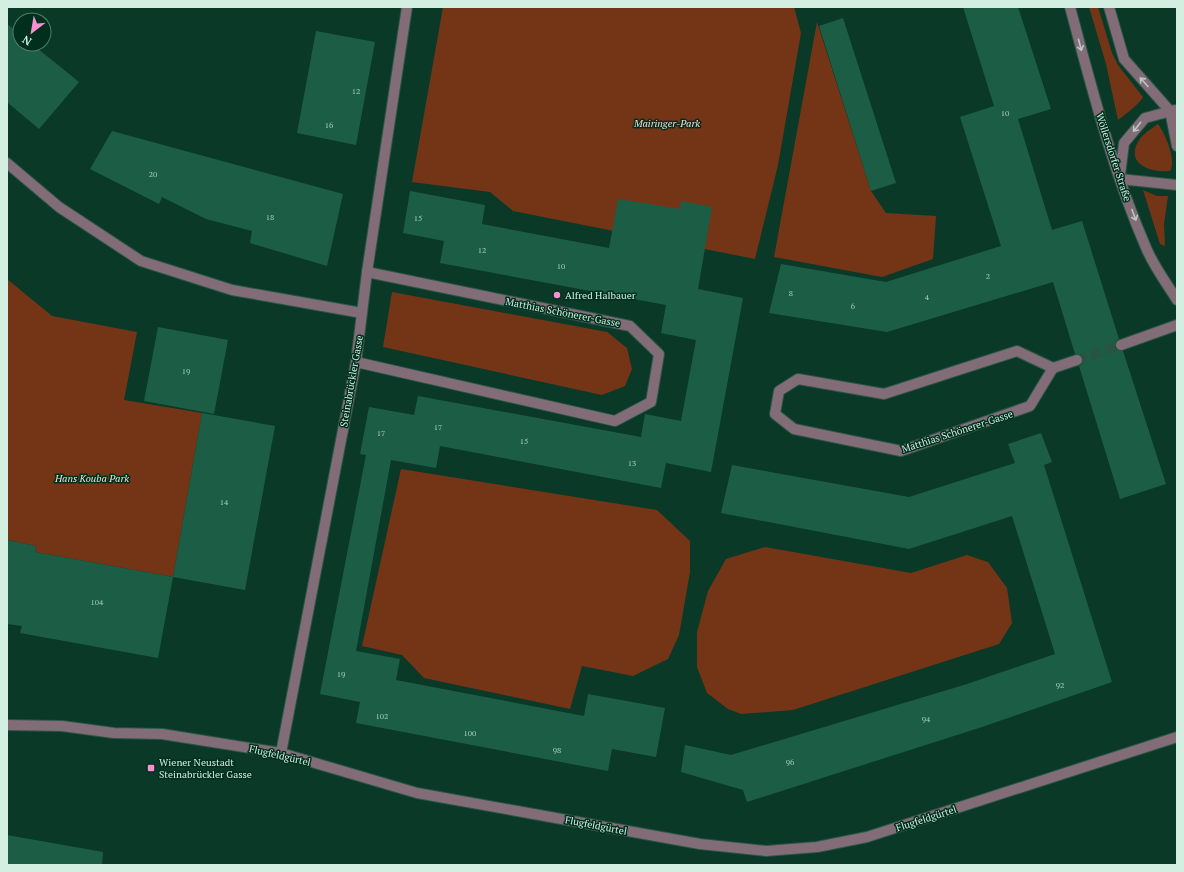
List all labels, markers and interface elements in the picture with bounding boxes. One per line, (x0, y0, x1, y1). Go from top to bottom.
north arrow (12, 12, 52, 52)
text: N (19, 32, 34, 49)
one-way arrow (1077, 38, 1084, 51)
one-way arrow (1140, 77, 1149, 87)
house number: 12 (352, 86, 360, 96)
house number: 10 (1001, 108, 1009, 118)
street label: Wöllersdorfer Straße (1093, 111, 1134, 203)
park label: Mairinger-Park (633, 117, 700, 130)
house number: 16 (325, 120, 334, 130)
one-way arrow (1132, 122, 1141, 133)
house number: 20 (149, 169, 157, 179)
one-way arrow (1130, 209, 1138, 221)
house number: 18 (266, 212, 274, 222)
house number: 15 (414, 213, 422, 223)
house number: 12 (478, 245, 486, 255)
house number: 10 (557, 261, 565, 271)
house number: 2 (986, 271, 990, 281)
house number: 8 (789, 288, 793, 298)
place label: Alfred Halbauer (565, 289, 636, 302)
marker: Alfred Halbauer (552, 290, 562, 300)
house number: 4 (925, 292, 930, 302)
street label: Matthias Schönerer-Gasse (505, 295, 621, 330)
house number: 6 (851, 301, 856, 311)
street label: Steinabrückler Gasse (337, 334, 366, 428)
house number: 19 (182, 366, 190, 376)
street label: Matthias Schönerer-Gasse (900, 407, 1015, 456)
house number: 17 (434, 422, 442, 432)
house number: 17 (377, 428, 385, 438)
house number: 15 (520, 436, 528, 446)
house number: 13 (628, 458, 636, 468)
park label: Hans Kouba Park (54, 472, 129, 485)
house number: 14 (220, 497, 229, 507)
house number: 104 (91, 597, 104, 607)
house number: 19 (337, 669, 345, 679)
house number: 92 (1056, 680, 1064, 690)
house number: 102 (376, 711, 388, 721)
house number: 94 (922, 714, 931, 724)
house number: 100 (464, 728, 476, 738)
street label: Flugfeldgürtel (248, 742, 312, 769)
house number: 98 (553, 745, 561, 755)
place label: Wiener Neustadt Steinabrückler Gasse (159, 756, 252, 781)
house number: 96 (786, 757, 795, 767)
marker: Wiener Neustadt Steinabrückler Gasse (146, 763, 156, 773)
street label: Flugfeldgürtel (894, 803, 958, 834)
street label: Flugfeldgürtel (564, 813, 628, 838)

